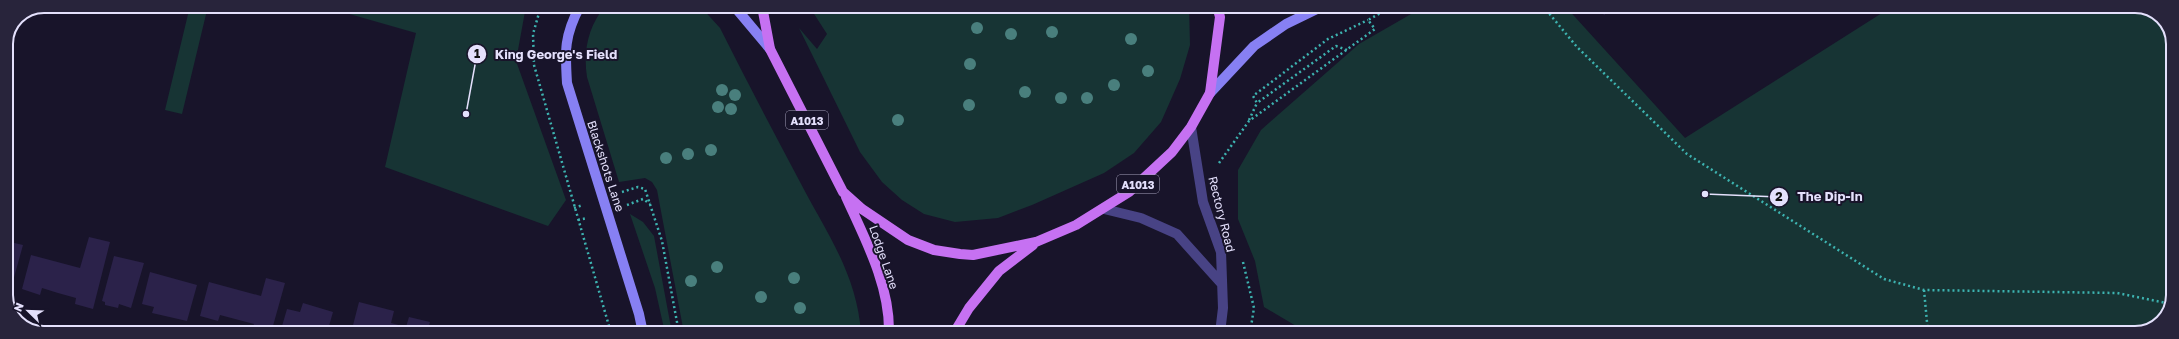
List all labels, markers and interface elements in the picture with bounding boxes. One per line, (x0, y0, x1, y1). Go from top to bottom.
callout: King George's Field (467, 42, 626, 67)
text: 1 (474, 46, 480, 61)
text: King George's Field (495, 46, 617, 62)
road number: A1013 (786, 111, 828, 129)
street label: Blackshots Lane (584, 118, 628, 214)
street label: Rectory Road (1205, 174, 1239, 254)
road number: A1013 (1117, 175, 1159, 193)
callout: The Dip-In (1769, 184, 1870, 209)
text: The Dip-In (1797, 188, 1863, 204)
text: 2 (1775, 189, 1783, 204)
street label: Lodge Lane (866, 223, 902, 291)
north arrow (8, 291, 48, 331)
text: N (11, 301, 26, 313)

